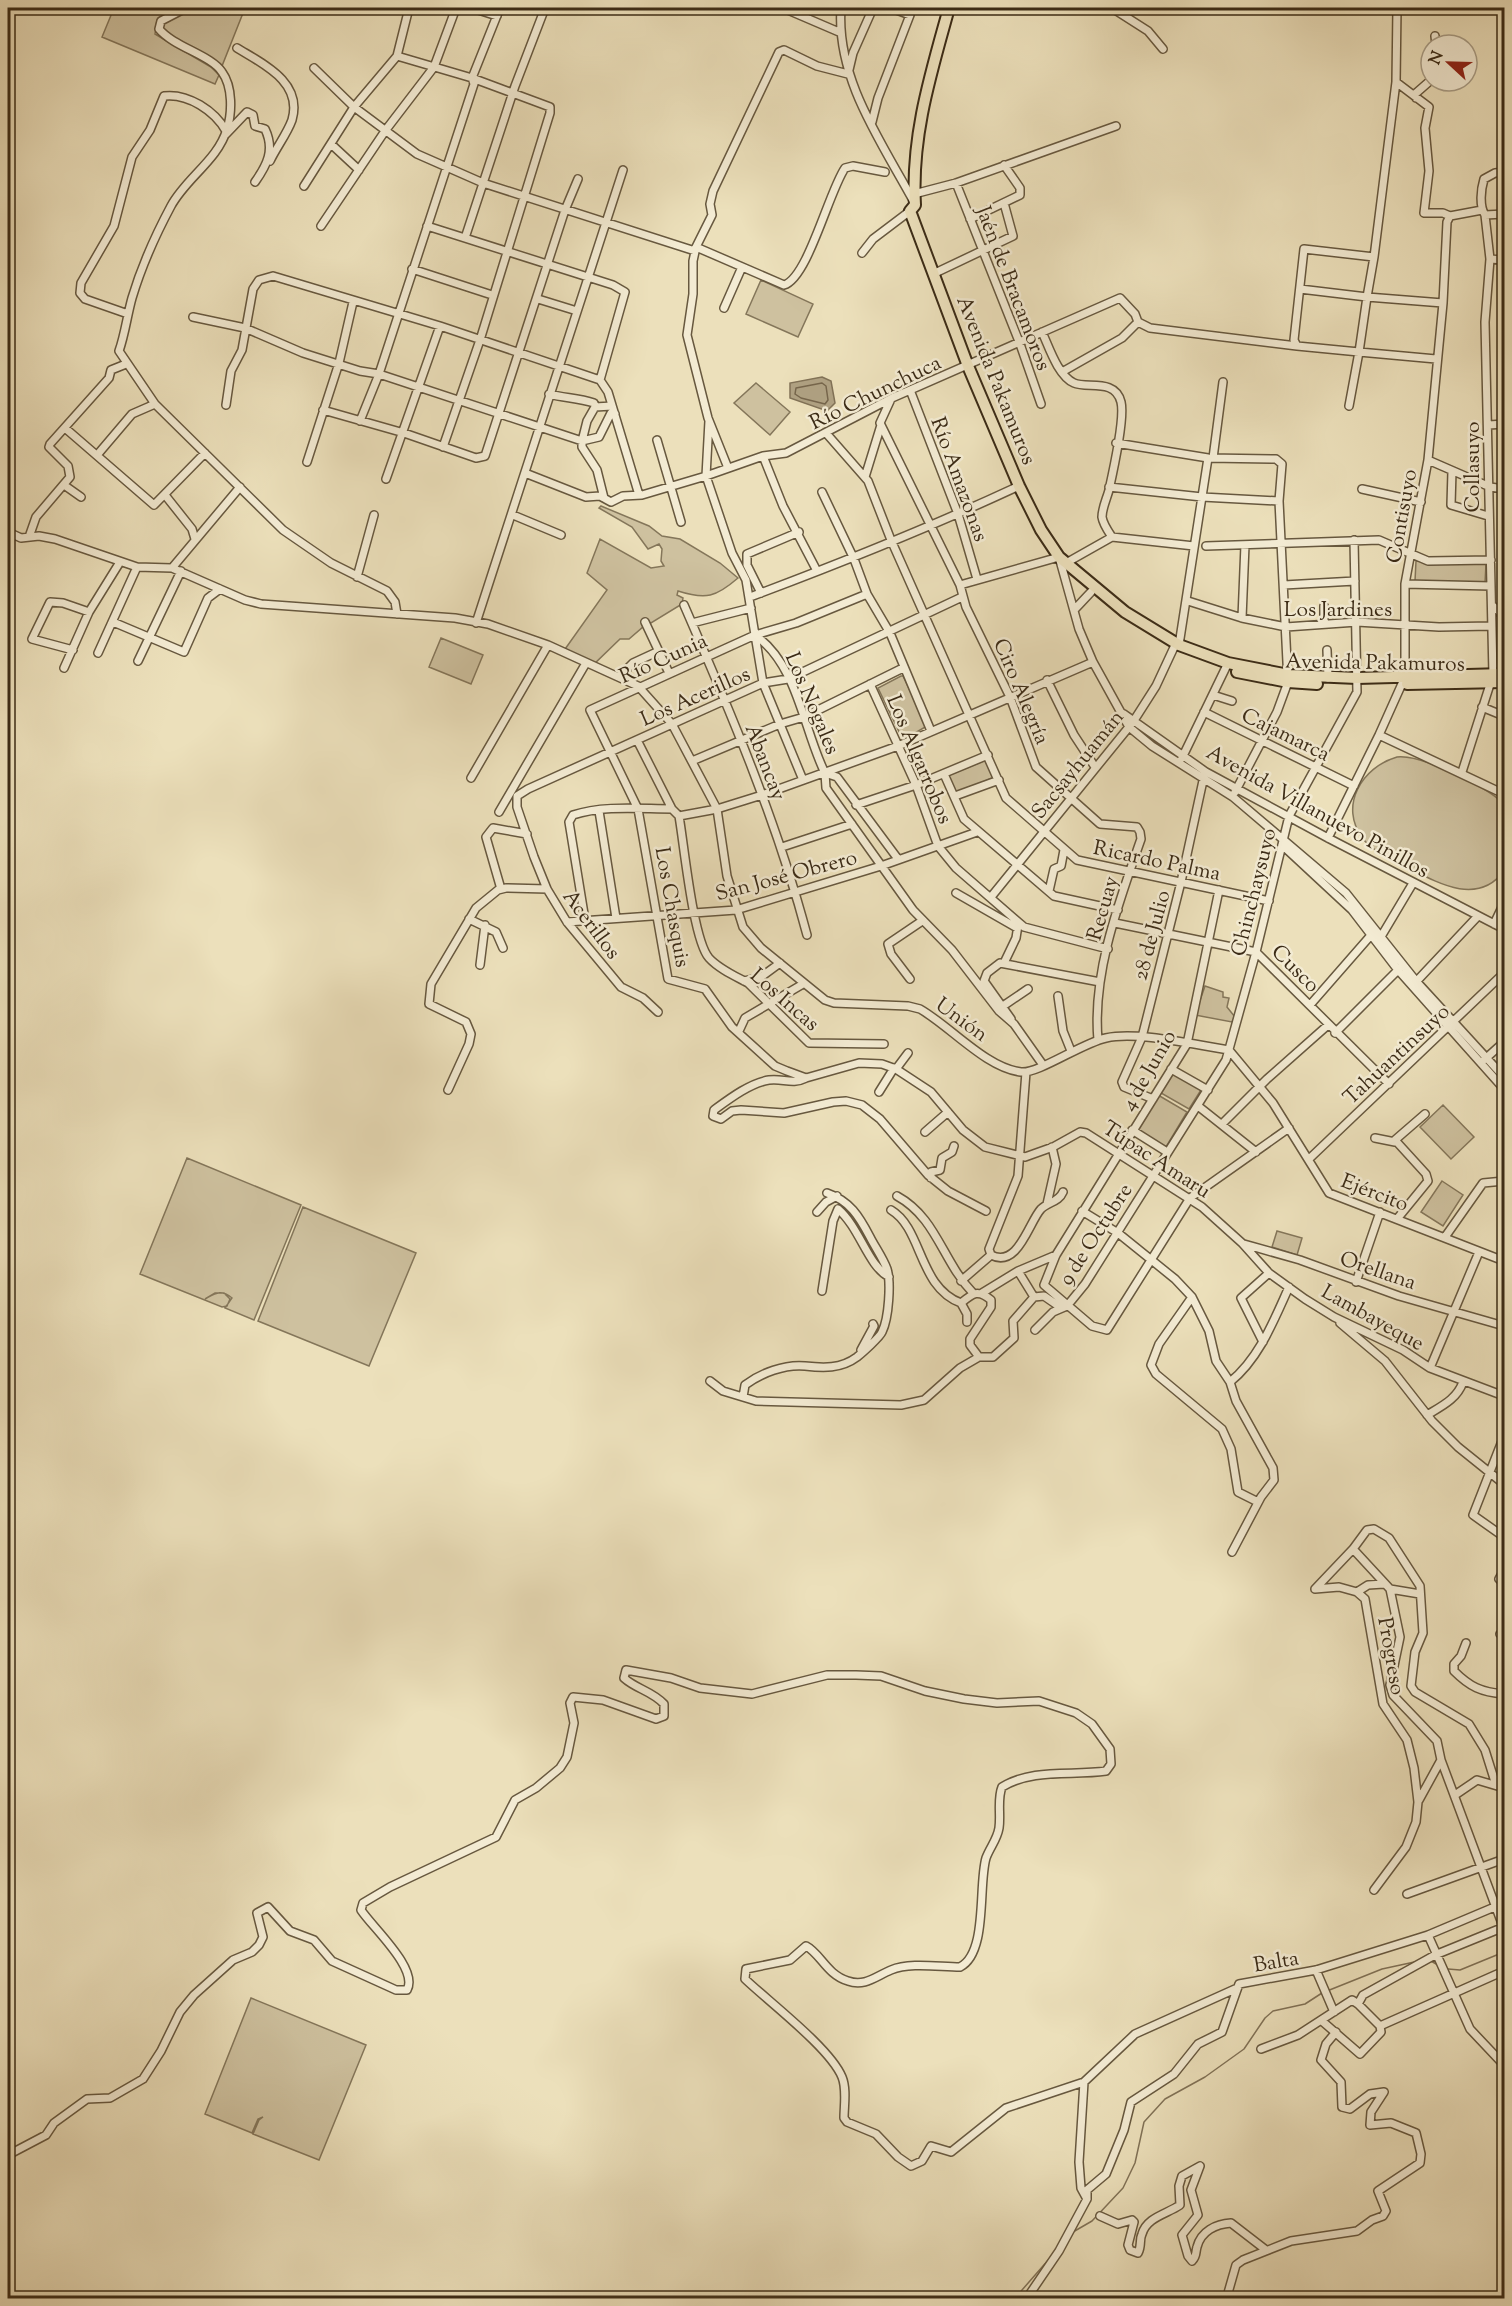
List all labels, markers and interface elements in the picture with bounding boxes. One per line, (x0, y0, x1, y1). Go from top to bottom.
north arrow (1419, 33, 1479, 93)
text: N (1424, 48, 1451, 69)
street label: Jaén de Bracamoros (967, 201, 1057, 375)
street label: Avenida Pakamuros (948, 292, 1043, 470)
street label: Río Chunchuca (805, 349, 947, 439)
street label: Río Amazonas (922, 413, 995, 546)
street label: Collasuyo (1459, 421, 1489, 513)
street label: Contisuyo (1380, 467, 1426, 566)
street label: Los Jardines (1284, 596, 1392, 626)
street label: Río Cunia (615, 627, 713, 693)
street label: Ciro Alegría (984, 634, 1056, 750)
street label: Avenida Pakamuros (1285, 647, 1465, 681)
street label: Los Nogales (776, 648, 846, 760)
street label: Los Acerillos (636, 660, 755, 735)
street label: Los Algarrobos (877, 691, 959, 829)
street label: Cajamarca (1236, 701, 1335, 770)
street label: Sacsayhuamán (1025, 704, 1132, 826)
street label: Abancay (736, 720, 793, 806)
street label: Avenida Villanuevo Pinillos (1200, 739, 1434, 887)
street label: Chinchaysuyo (1225, 825, 1285, 960)
street label: Ricardo Palma (1090, 834, 1223, 890)
street label: San José Obrero (712, 844, 861, 910)
street label: Los Chasquis (646, 845, 696, 970)
street label: Recuay (1080, 872, 1128, 944)
street label: Acerillos (554, 884, 627, 966)
street label: 28 de Julio (1127, 887, 1179, 984)
street label: Cusco (1263, 938, 1326, 1001)
street label: Los Incas (742, 962, 825, 1039)
street label: Unión (928, 991, 994, 1050)
street label: Tahuantinsuyo (1337, 998, 1457, 1113)
street label: 4 de Junio (1115, 1025, 1185, 1117)
street label: Túpac Amaru (1096, 1114, 1216, 1207)
street label: Ejército (1336, 1167, 1412, 1220)
street label: 9 de Octubre (1052, 1178, 1141, 1292)
street label: Orellana (1335, 1245, 1420, 1299)
street label: Lambayeque (1315, 1278, 1429, 1359)
street label: Progreso (1368, 1615, 1412, 1698)
street label: Balta (1251, 1944, 1302, 1982)

